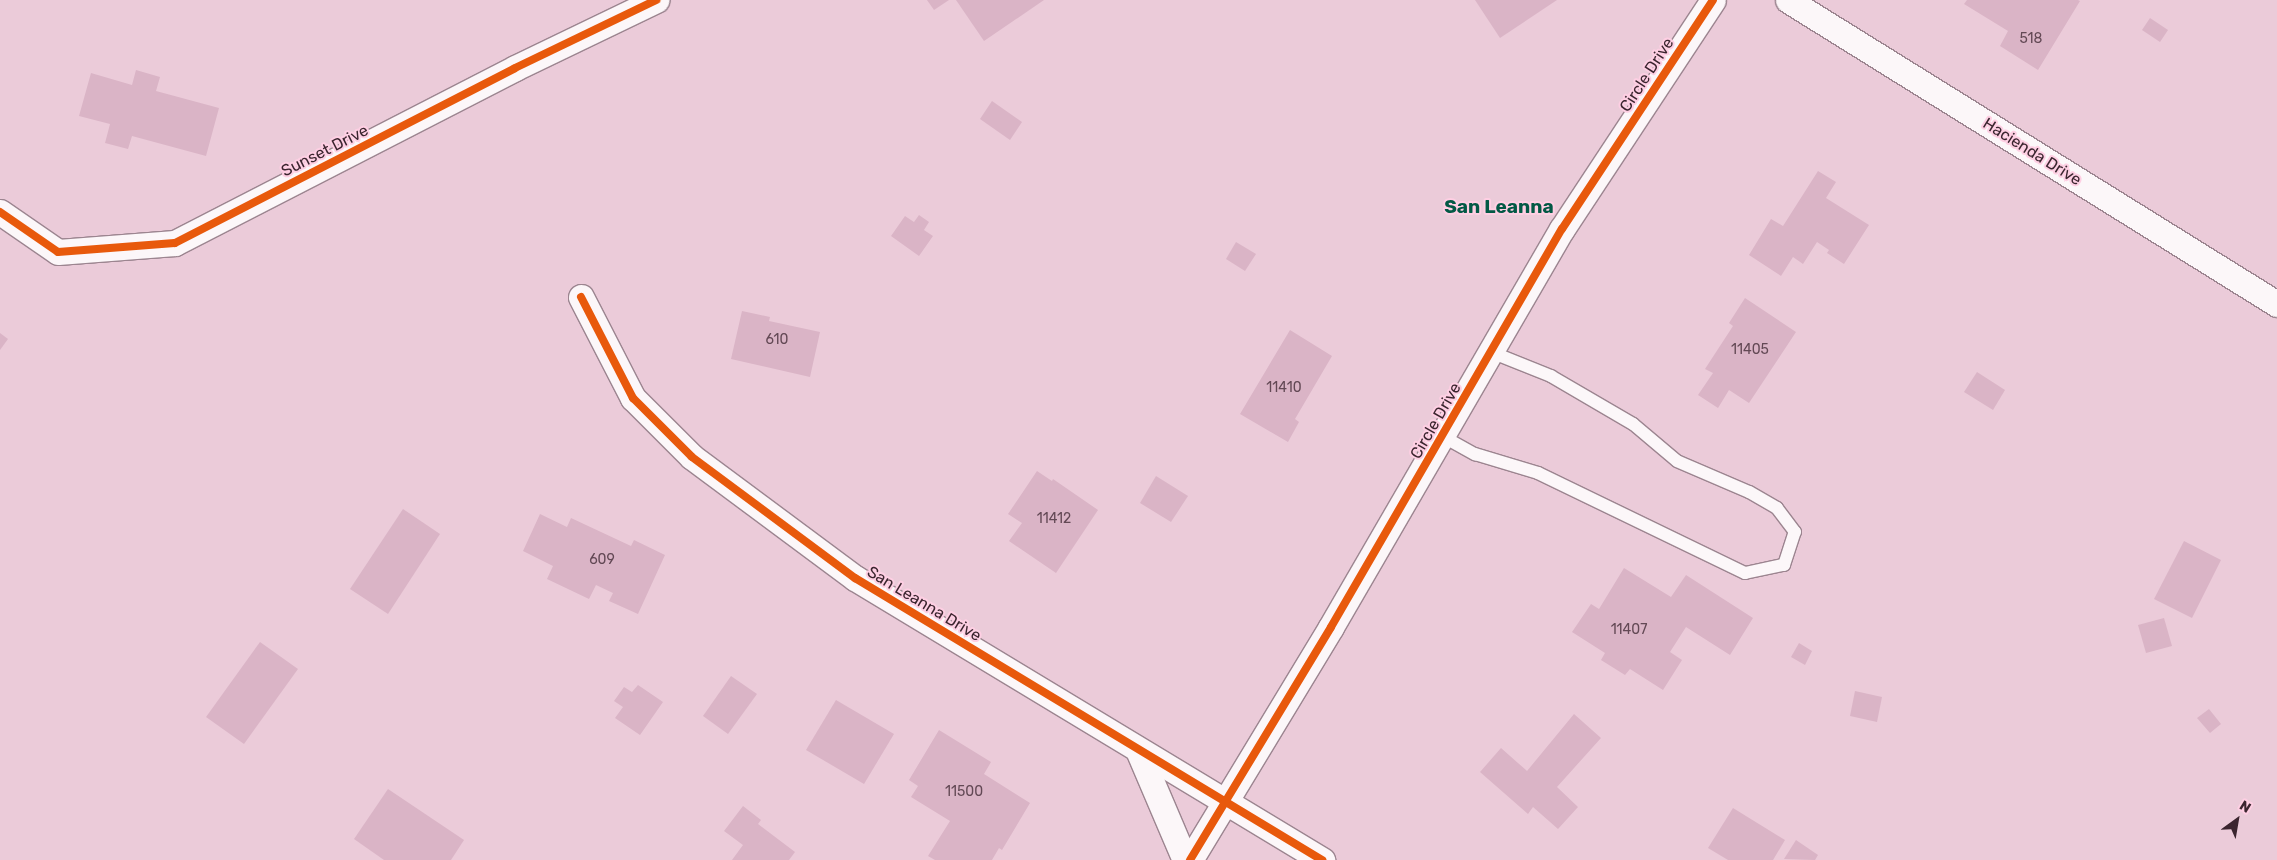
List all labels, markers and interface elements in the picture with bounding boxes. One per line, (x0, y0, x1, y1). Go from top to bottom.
house number: 518 (2020, 31, 2042, 47)
street label: Circle Drive (1616, 34, 1678, 116)
street label: Hacienda Drive (1979, 114, 2085, 190)
street label: Sunset Drive (278, 121, 372, 181)
district label: San Leanna (1444, 196, 1554, 218)
house number: 610 (766, 332, 788, 348)
house number: 11405 (1731, 342, 1769, 358)
house number: 11410 (1266, 380, 1302, 396)
street label: Circle Drive (1407, 380, 1465, 462)
house number: 11412 (1037, 511, 1071, 527)
house number: 609 (589, 552, 615, 568)
street label: San Leanna Drive (863, 562, 985, 646)
house number: 11407 (1611, 622, 1647, 638)
house number: 11500 (945, 784, 983, 800)
north arrow (2212, 795, 2262, 845)
text: N (2236, 797, 2254, 817)

